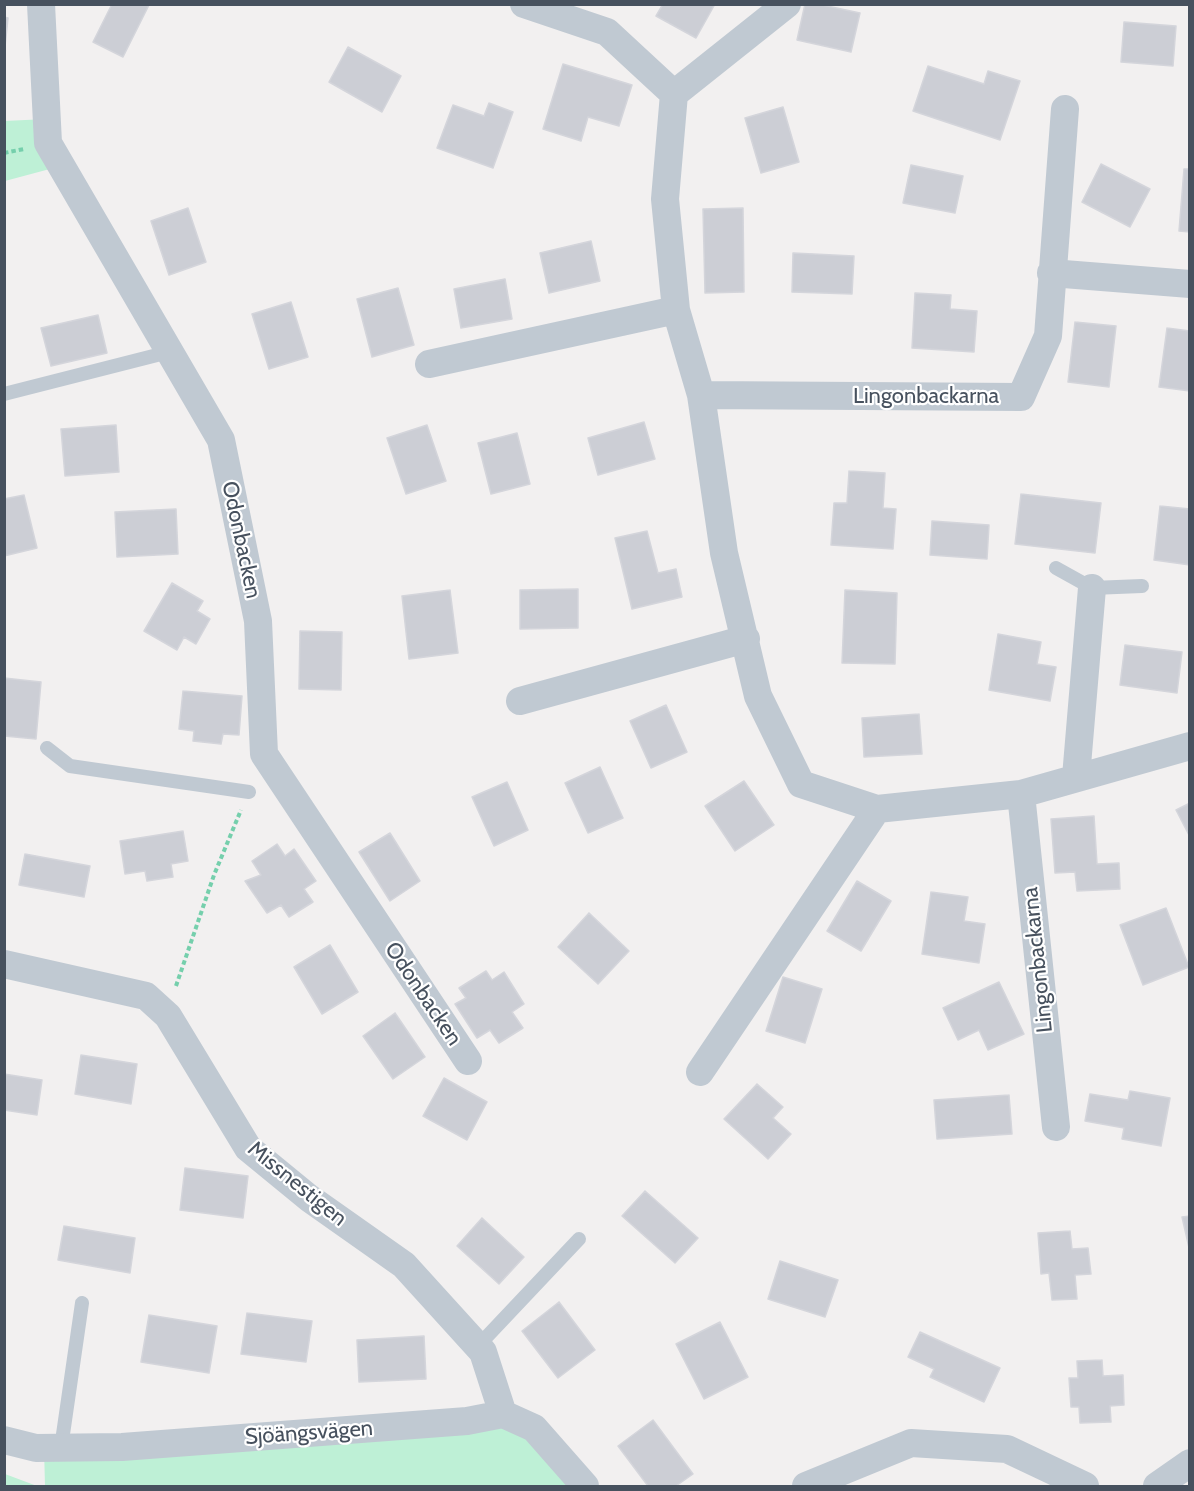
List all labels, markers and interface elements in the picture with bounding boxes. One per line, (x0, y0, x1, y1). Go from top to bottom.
street label: Lingonbackarna (853, 384, 999, 410)
street label: Odonbacken (216, 479, 266, 601)
street label: Lingonbackarna (1017, 886, 1059, 1034)
street label: Odonbacken (379, 937, 467, 1051)
street label: Missnestigen (242, 1136, 352, 1232)
street label: Sjöängsvägen (244, 1415, 374, 1451)

